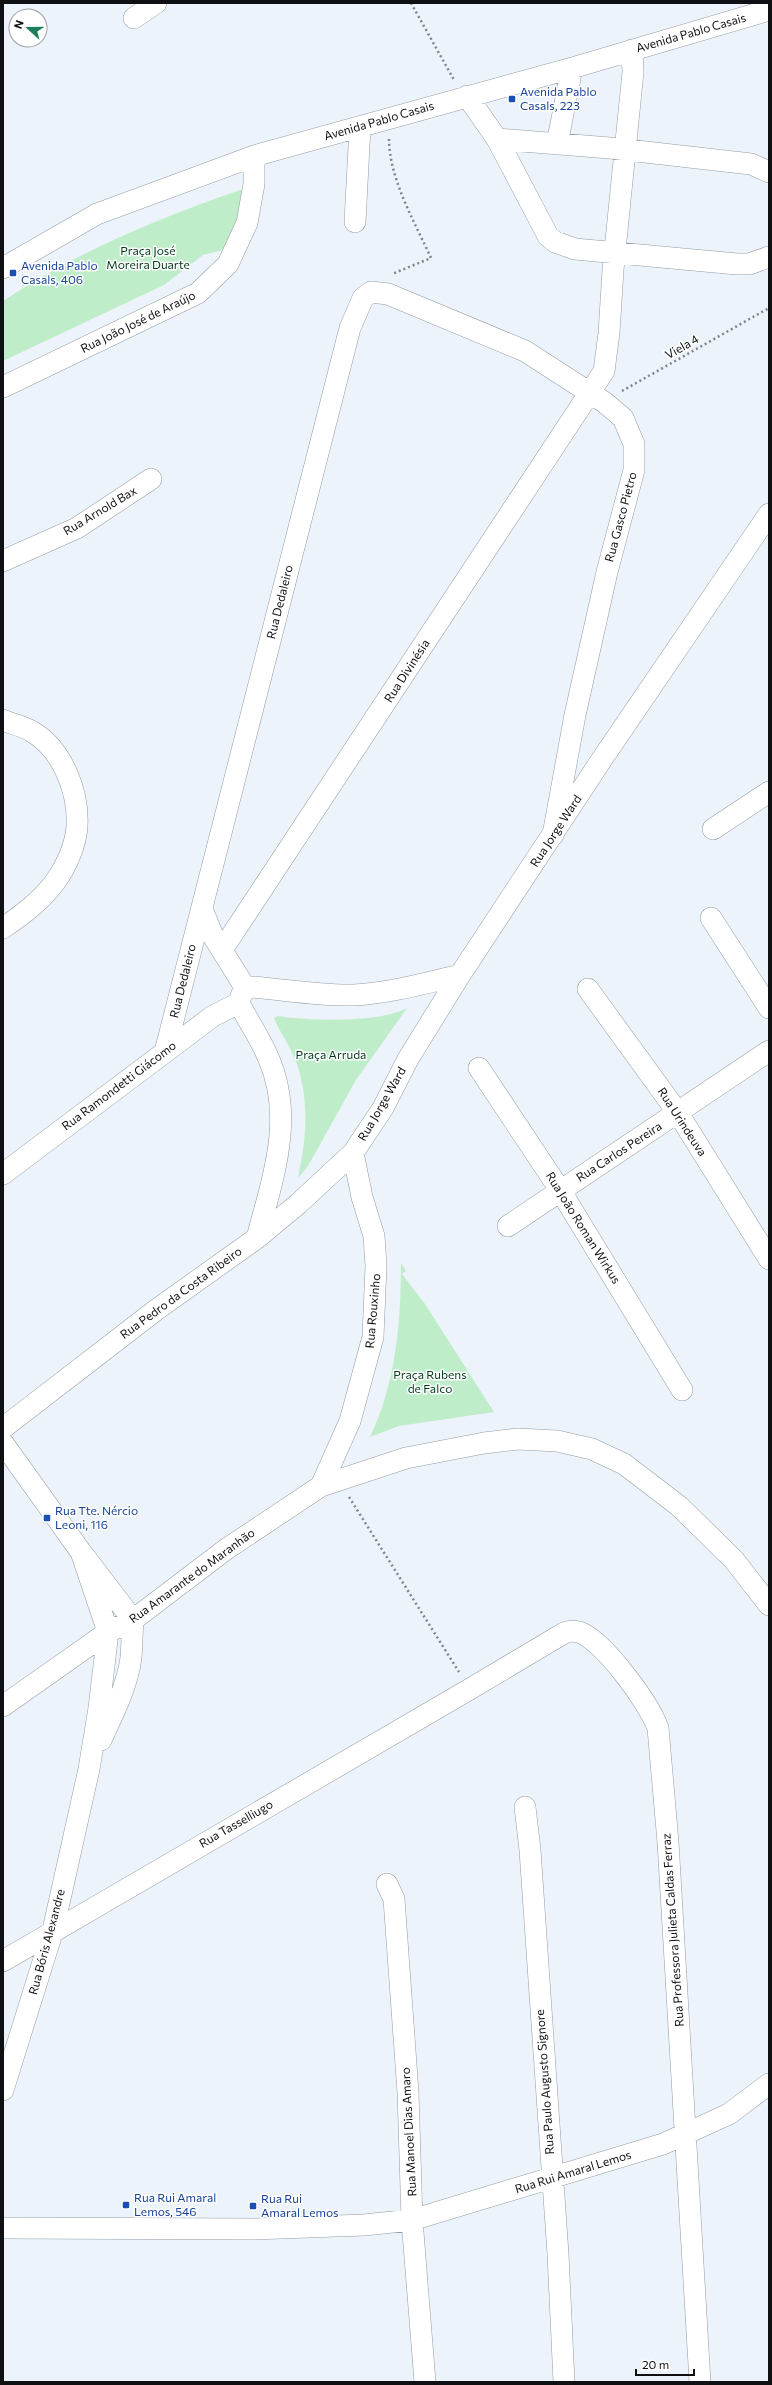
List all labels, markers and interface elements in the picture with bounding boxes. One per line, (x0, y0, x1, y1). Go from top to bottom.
north arrow (8, 8, 48, 48)
street label: Avenida Pablo Casais (634, 10, 747, 54)
text: N (11, 18, 26, 30)
place label: Avenida Pablo Casals, 223 (520, 84, 597, 112)
marker: Avenida Pablo Casals, 223 (507, 94, 517, 104)
street label: Avenida Pablo Casais (322, 98, 435, 142)
park label: Praça José Moreira Duarte (106, 243, 190, 271)
place label: Avenida Pablo Casals, 406 (21, 258, 98, 286)
marker: Avenida Pablo Casals, 406 (8, 268, 18, 278)
street label: Rua João José de Araújo (78, 287, 198, 356)
street label: Viela 4 (662, 331, 701, 361)
street label: Rua Gasco Pietro (601, 470, 639, 563)
street label: Rua Arnold Bax (60, 482, 139, 538)
street label: Rua Dedaleiro (263, 563, 295, 640)
street label: Rua Divinésia (381, 636, 432, 705)
street label: Rua Jorge Ward (527, 792, 585, 870)
street label: Rua Dedaleiro (166, 942, 198, 1019)
street label: Rua Ramondetti Giácomo (59, 1038, 178, 1133)
park label: Praça Arruda (296, 1047, 366, 1061)
street label: Rua Jorge Ward (354, 1064, 409, 1143)
street label: Rua Urindeuva (655, 1084, 710, 1158)
street label: Rua Carlos Pereira (573, 1118, 664, 1184)
street label: Rua João Roman Wirkus (543, 1169, 624, 1286)
street label: Rua Pedro da Costa Ribeiro (117, 1243, 244, 1341)
street label: Rua Rouxinho (362, 1273, 382, 1349)
park label: Praça Rubens de Falco (393, 1367, 467, 1395)
place label: Rua Tte. Nércio Leoni, 116 (55, 1503, 138, 1531)
marker: Rua Tte. Nércio Leoni, 116 (42, 1513, 52, 1523)
street label: Rua Amarante do Maranhão (126, 1525, 257, 1625)
street label: Rua Tasselliugo (196, 1796, 275, 1850)
street label: Rua Professora Julieta Caldas Ferraz (658, 1833, 687, 2027)
street label: Rua Bóris Alexandre (25, 1887, 67, 1996)
street label: Rua Paulo Augusto Signore (532, 2009, 556, 2155)
street label: Rua Manoel Dias Amaro (398, 2067, 418, 2197)
street label: Rua Rui Amaral Lemos (513, 2147, 633, 2195)
place label: Rua Rui Amaral Lemos, 546 (134, 2190, 216, 2218)
place label: Rua Rui Amaral Lemos (261, 2191, 339, 2219)
marker: Rua Rui Amaral Lemos, 546 (121, 2200, 131, 2210)
marker: Rua Rui Amaral Lemos (248, 2201, 258, 2211)
scale bar (636, 2351, 694, 2377)
text: 20 m (642, 2357, 669, 2371)

